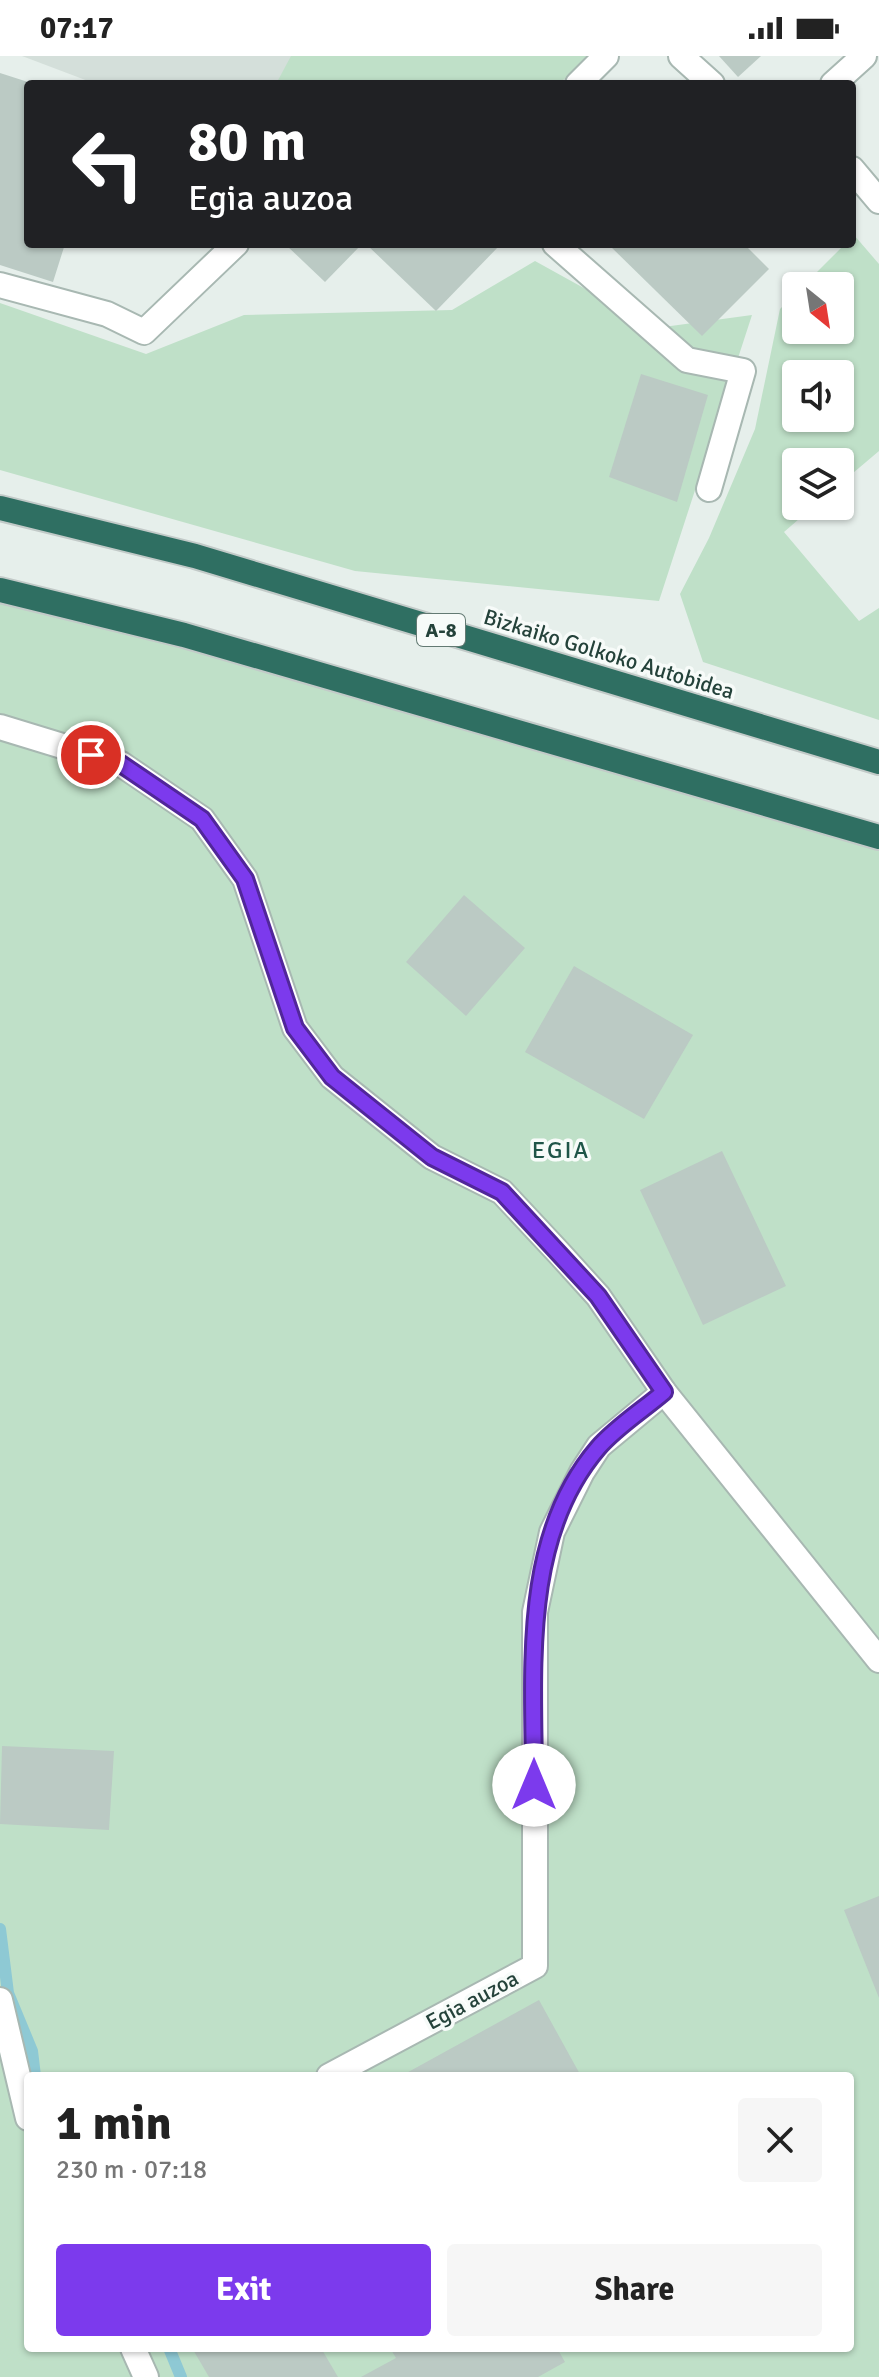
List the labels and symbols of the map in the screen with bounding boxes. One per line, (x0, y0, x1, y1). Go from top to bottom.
north arrow (782, 272, 854, 344)
street label: Bizkaiko Golkoko Autobidea (480, 603, 738, 705)
road number: A-8 (417, 614, 465, 646)
pin (57, 721, 125, 789)
district label: EGIA (532, 1135, 590, 1165)
position arrow (492, 1743, 576, 1827)
street label: Egia auzoa (421, 1964, 523, 2036)

